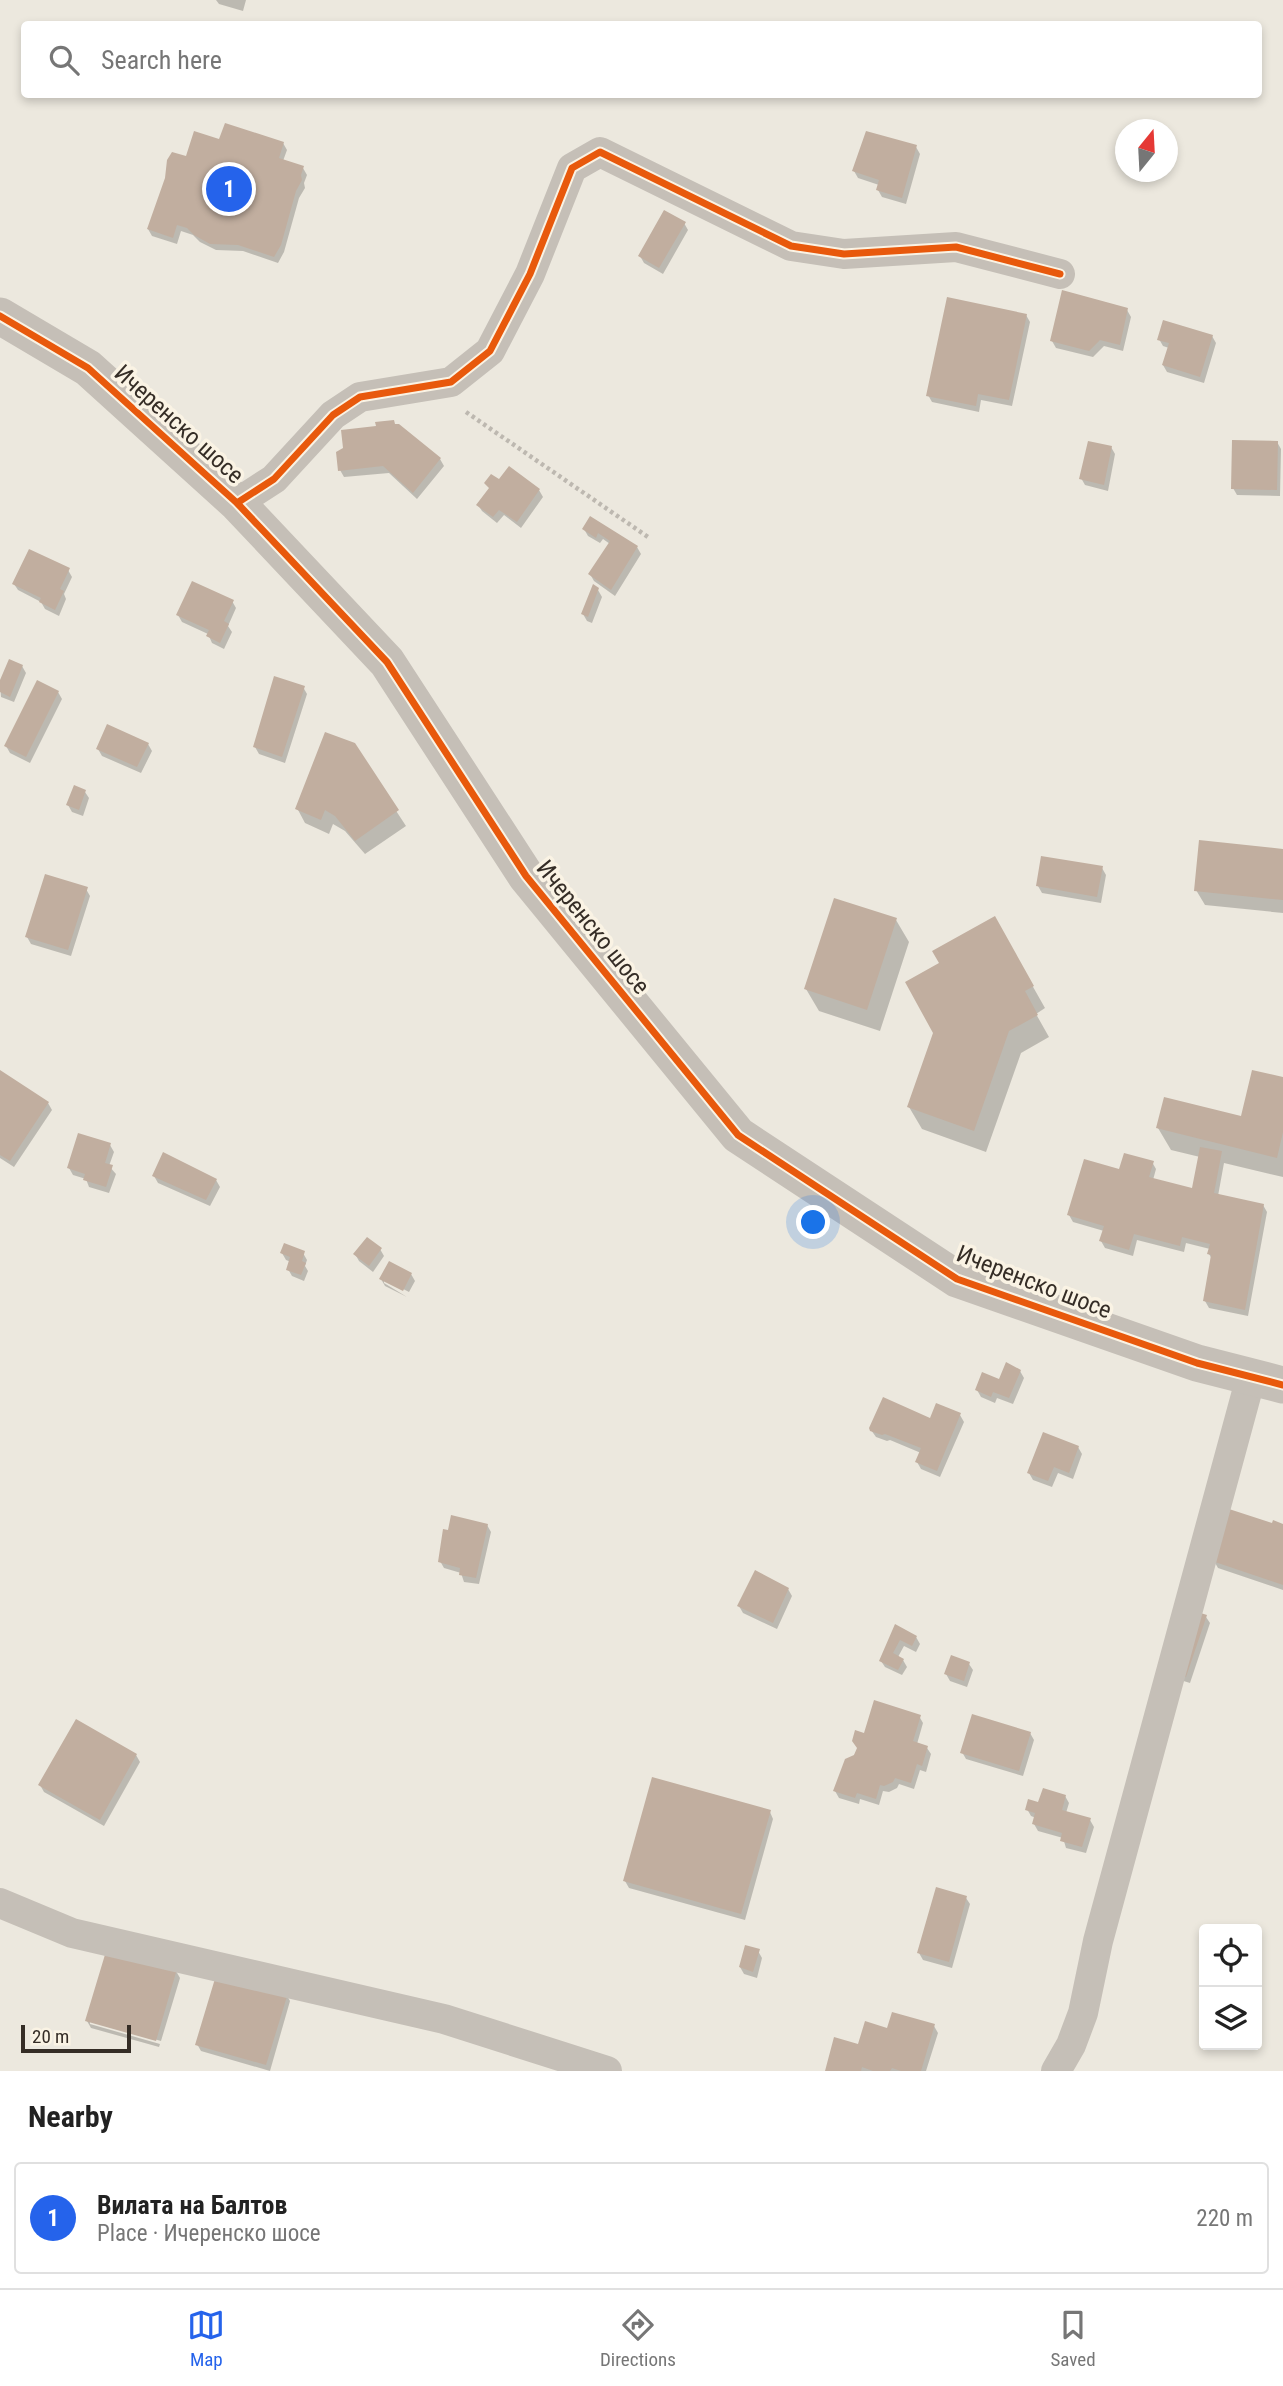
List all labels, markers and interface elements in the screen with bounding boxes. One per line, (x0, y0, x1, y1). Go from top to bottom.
search box (21, 21, 1262, 98)
icon: search (45, 41, 83, 79)
text: Search here (101, 45, 222, 75)
north arrow (1115, 119, 1178, 182)
pin: 1 (206, 163, 252, 215)
street label: Ичеренско шосе (109, 359, 249, 489)
street label: Ичеренско шосе (531, 855, 655, 999)
your location (796, 1205, 830, 1239)
street label: Ичеренско шосе (953, 1240, 1115, 1324)
map controls (1199, 1924, 1262, 2050)
button: locate (1199, 1924, 1262, 1987)
button: layers (1199, 1987, 1262, 2050)
scale bar (21, 2022, 131, 2054)
text: 20 m (32, 2025, 69, 2048)
text: Nearby (28, 2099, 113, 2134)
text: Вилата на Балтов (97, 2190, 287, 2220)
text: 1 (47, 2205, 59, 2232)
text: 220 m (1196, 2205, 1253, 2232)
text: Place · Ичеренско шосе (97, 2220, 321, 2247)
tab: Map (187, 2306, 225, 2371)
tab: Directions (600, 2306, 676, 2371)
tab: Saved (1050, 2306, 1096, 2371)

